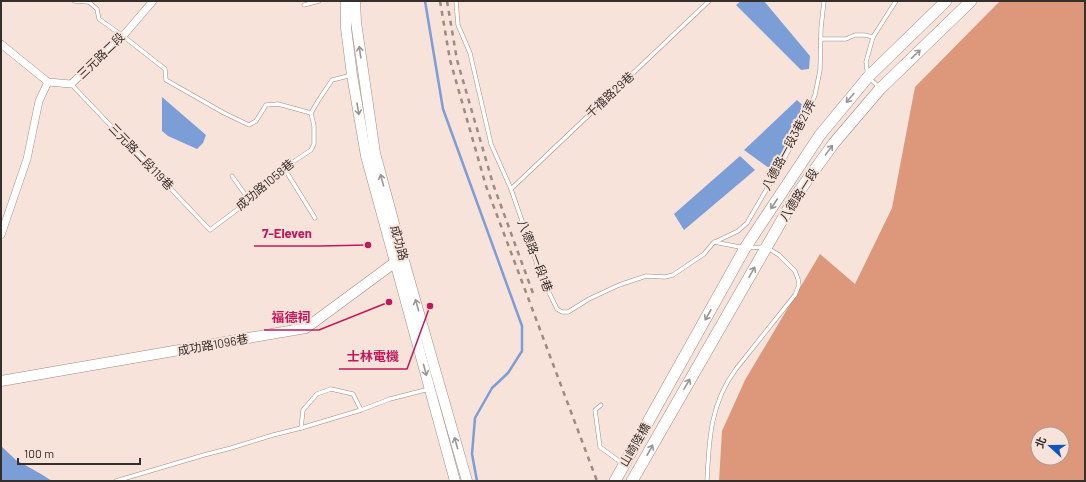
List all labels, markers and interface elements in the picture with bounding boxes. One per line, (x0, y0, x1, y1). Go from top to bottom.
street label: 三元路二段 (74, 29, 127, 81)
one-way arrow (356, 46, 364, 59)
one-way arrow (911, 49, 921, 59)
street label: 千禧路29巷 (582, 68, 636, 120)
one-way arrow (845, 93, 854, 104)
street label: 八德路一段3巷21弄 (759, 97, 819, 193)
one-way arrow (354, 102, 362, 115)
street label: 三元路二段119巷 (107, 120, 177, 192)
one-way arrow (825, 145, 833, 156)
street label: 成功路1058巷 (233, 156, 296, 213)
street label: 八德路一段 (777, 166, 821, 224)
one-way arrow (378, 173, 385, 186)
one-way arrow (770, 198, 778, 209)
street label: 八德路一段1巷 (516, 218, 556, 294)
callout: 7-Eleven (254, 221, 320, 246)
street label: 成功路 (389, 224, 411, 262)
text: 7-Eleven (262, 225, 312, 241)
one-way arrow (749, 266, 756, 278)
one-way arrow (413, 299, 420, 312)
callout: 福德祠 (264, 305, 319, 330)
text: 福德祠 (271, 309, 311, 325)
one-way arrow (703, 309, 711, 321)
street label: 成功路1096巷 (176, 331, 249, 357)
callout: 士林電機 (339, 344, 407, 369)
text: 士林電機 (347, 348, 399, 364)
one-way arrow (422, 364, 429, 377)
one-way arrow (684, 379, 692, 391)
street label: 山崎陸橋 (616, 420, 652, 469)
north arrow (1030, 426, 1070, 466)
text: 北 (1032, 435, 1048, 450)
one-way arrow (452, 437, 459, 450)
scale bar (18, 440, 140, 466)
one-way arrow (647, 444, 655, 456)
text: 100 m (24, 446, 54, 460)

